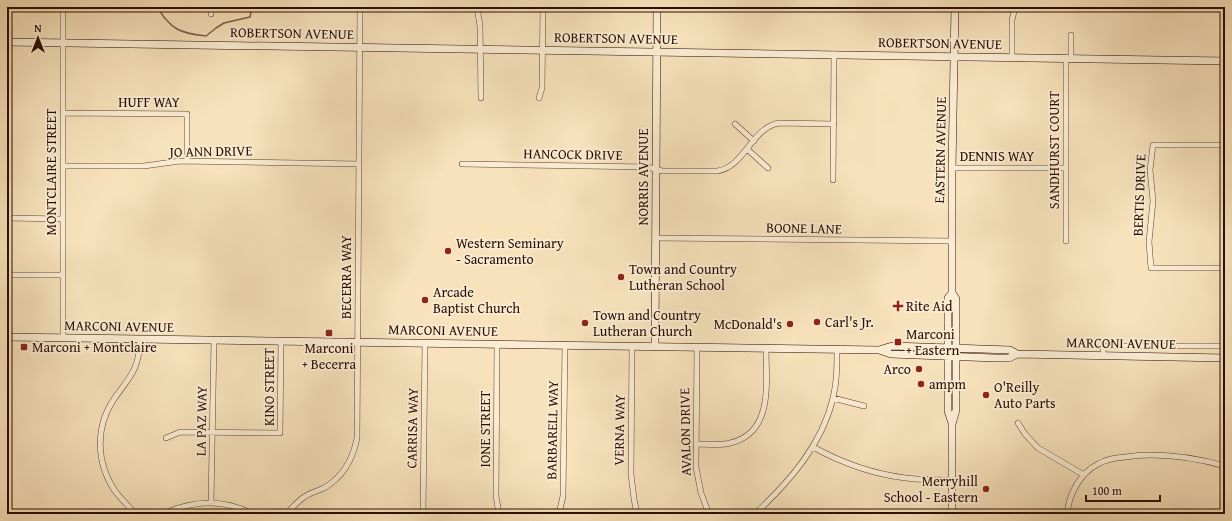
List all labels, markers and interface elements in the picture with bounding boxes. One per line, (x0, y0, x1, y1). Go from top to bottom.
north arrow (18, 18, 58, 58)
text: N (34, 20, 42, 36)
street label: ROBERTSON AVENUE (230, 22, 354, 44)
street label: ROBERTSON AVENUE (554, 27, 678, 49)
street label: ROBERTSON AVENUE (878, 32, 1002, 54)
street label: SANDHURST COURT (1044, 91, 1064, 209)
street label: HUFF WAY (118, 92, 180, 112)
street label: EASTERN AVENUE (929, 96, 951, 204)
street label: MONTCLAIRE STREET (41, 108, 61, 236)
street label: NORRIS AVENUE (633, 128, 653, 226)
street label: JO ANN DRIVE (167, 140, 253, 162)
street label: HANCOCK DRIVE (523, 143, 623, 165)
street label: DENNIS WAY (960, 146, 1035, 166)
street label: BERTIS DRIVE (1128, 154, 1150, 236)
street label: BOONE LANE (766, 217, 842, 239)
place label: Western Seminary - Sacramento (456, 233, 564, 269)
street label: BECERRA WAY (336, 234, 356, 319)
marker: Western Seminary - Sacramento (443, 246, 453, 256)
place label: Town and Country Lutheran School (629, 259, 737, 295)
marker: Town and Country Lutheran School (616, 272, 626, 282)
place label: Arcade Baptist Church (433, 282, 520, 318)
marker: Arcade Baptist Church (420, 295, 430, 305)
place label: Rite Aid (906, 296, 953, 316)
marker: Rite Aid (893, 301, 903, 311)
place label: Town and Country Lutheran Church (593, 305, 701, 341)
place label: Carl's Jr. (825, 312, 874, 332)
place label: McDonald's (714, 314, 782, 334)
street label: MARCONI AVENUE (64, 315, 174, 337)
marker: Carl's Jr. (812, 317, 822, 327)
marker: Town and Country Lutheran Church (580, 318, 590, 328)
street label: MARCONI AVENUE (388, 319, 498, 341)
marker: McDonald's (785, 319, 795, 329)
place label: Marconi + Eastern (906, 324, 959, 360)
marker: Marconi + Becerra (324, 328, 334, 338)
street label: MARCONI AVENUE (1066, 332, 1176, 354)
place label: Marconi + Montclaire (32, 337, 157, 357)
marker: Marconi + Eastern (893, 337, 903, 347)
place label: Marconi + Becerra (302, 338, 356, 374)
marker: Marconi + Montclaire (19, 342, 29, 352)
street label: KINO STREET (259, 348, 279, 426)
place label: Arco (884, 359, 911, 379)
marker: Arco (914, 364, 924, 374)
place label: ampm (929, 374, 967, 394)
place label: O'Reilly Auto Parts (994, 377, 1056, 413)
marker: ampm (916, 379, 926, 389)
street label: BARBARELL WAY (541, 380, 563, 480)
street label: LA PAZ WAY (190, 385, 212, 456)
street label: CARRISA WAY (401, 387, 423, 469)
street label: AVALON DRIVE (674, 388, 696, 476)
street label: IONE STREET (475, 390, 495, 467)
marker: O'Reilly Auto Parts (981, 390, 991, 400)
street label: VERNA WAY (608, 393, 630, 466)
place label: Merryhill School - Eastern (884, 471, 978, 507)
scale bar (1086, 477, 1160, 503)
text: 100 m (1092, 482, 1122, 499)
marker: Merryhill School - Eastern (981, 484, 991, 494)

